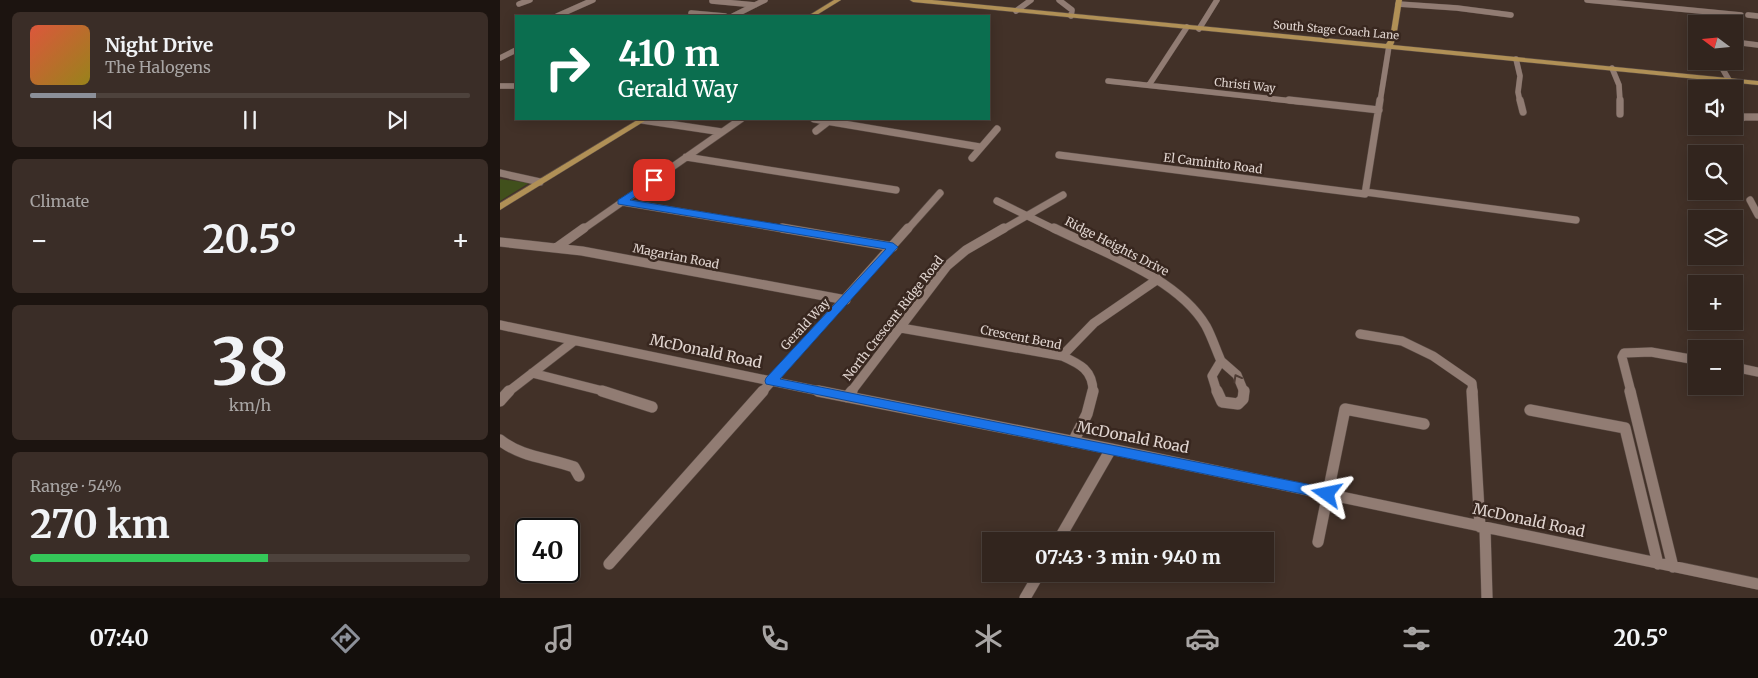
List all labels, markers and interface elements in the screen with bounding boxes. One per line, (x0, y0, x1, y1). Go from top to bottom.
north arrow (1688, 15, 1742, 70)
map controls (1688, 15, 1743, 395)
street label: South Stage Coach Lane (1272, 18, 1400, 43)
text: 410 m (618, 32, 719, 76)
text: Night Drive (105, 33, 213, 57)
icon: right (535, 35, 600, 100)
text: The Halogens (105, 57, 211, 77)
text: Gerald Way (618, 75, 738, 103)
street label: Christi Way (1214, 75, 1277, 95)
button: sound (1688, 80, 1743, 135)
icon: previous (89, 106, 117, 134)
icon: pause (236, 106, 264, 134)
icon: next (383, 106, 411, 134)
button: search (1688, 145, 1743, 200)
street label: El Caminito Road (1163, 149, 1263, 177)
pin (633, 159, 675, 201)
icon: arrive (640, 166, 668, 194)
text: Climate (30, 191, 89, 211)
button: layers (1688, 210, 1743, 265)
street label: Ridge Heights Drive (1063, 213, 1171, 279)
text: 20.5° (203, 216, 297, 263)
text: − (30, 222, 49, 258)
text: + (451, 222, 470, 258)
street label: Magarian Road (632, 240, 720, 272)
street label: North Crescent Ridge Road (840, 253, 946, 383)
button: + (1688, 275, 1743, 330)
street label: Gerald Way (777, 295, 833, 353)
text: 38 (212, 321, 288, 403)
street label: Crescent Bend (979, 322, 1063, 352)
street label: McDonald Road (648, 330, 764, 372)
button: − (1688, 340, 1743, 395)
one-way arrow (1233, 374, 1243, 383)
text: km/h (229, 395, 271, 415)
street label: McDonald Road (1075, 417, 1191, 457)
position arrow (1300, 467, 1352, 519)
text: Range · 54% (30, 476, 121, 496)
street label: McDonald Road (1471, 499, 1587, 541)
text: 270 km (30, 501, 170, 548)
speed limit sign: 40 (515, 518, 580, 583)
text: 07:43 · 3 min · 940 m (1035, 545, 1221, 569)
icon: directions (328, 621, 363, 656)
icon: music (542, 621, 577, 656)
icon: phone (757, 621, 792, 656)
icon: climate (971, 621, 1006, 656)
icon: car (1185, 621, 1220, 656)
icon: filters (1399, 621, 1434, 656)
text: 07:40 (90, 624, 149, 652)
text: 20.5° (1613, 624, 1668, 652)

